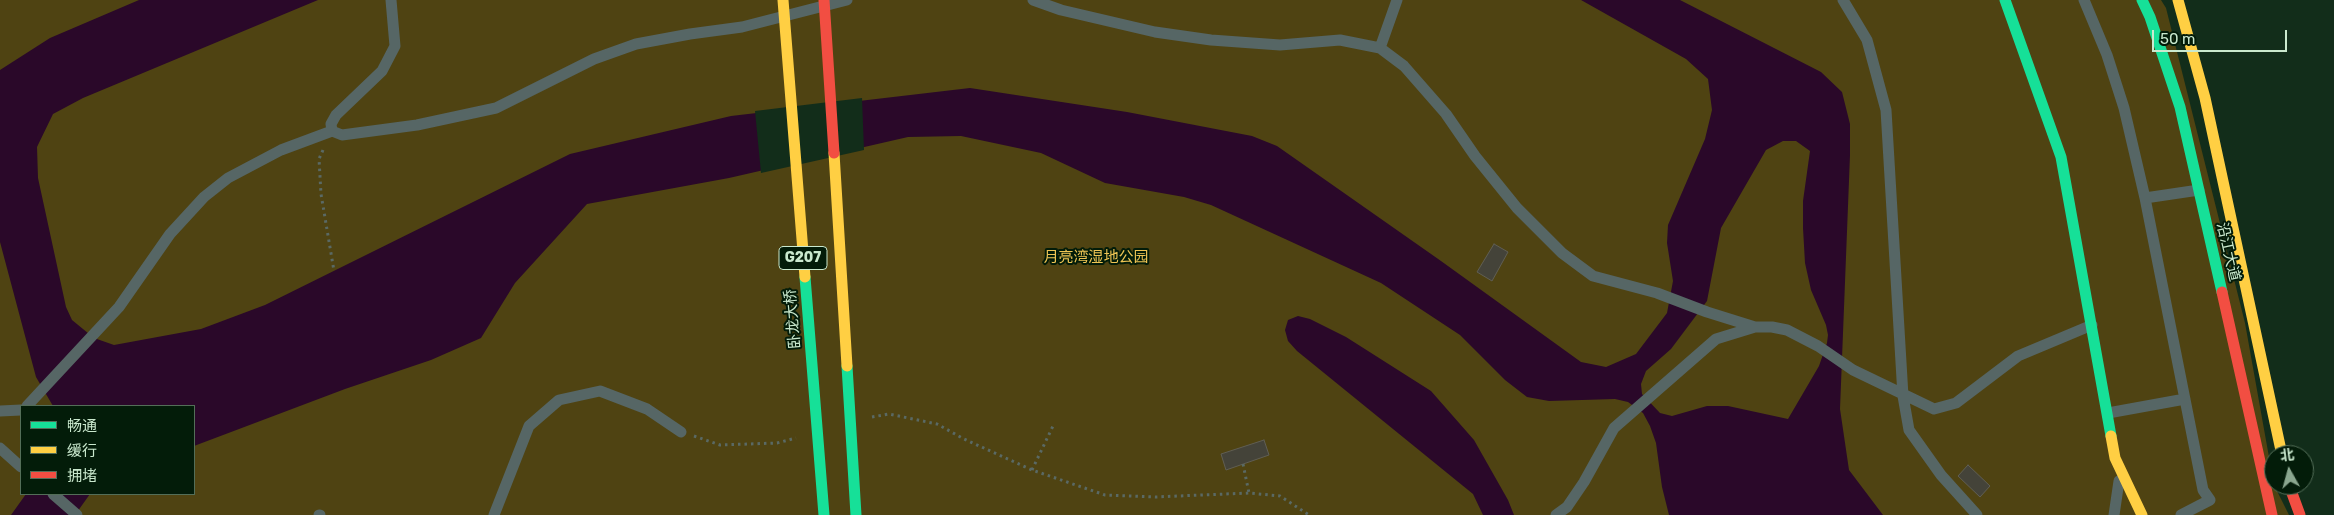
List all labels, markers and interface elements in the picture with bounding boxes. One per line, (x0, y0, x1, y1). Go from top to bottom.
scale bar (2154, 20, 2289, 52)
text: 50 m (2160, 30, 2195, 48)
street label: 沿江大道 (2212, 221, 2244, 283)
road number: G207 (779, 247, 827, 270)
park label: 月亮湾湿地公园 (1044, 249, 1148, 267)
street label: 卧龙大桥 (781, 288, 805, 350)
legend (20, 405, 195, 495)
text: 畅通 (67, 417, 97, 435)
text: 缓行 (67, 442, 97, 460)
north arrow (2264, 445, 2314, 495)
text: 北 (2279, 446, 2295, 465)
text: 拥堵 (67, 467, 97, 485)

